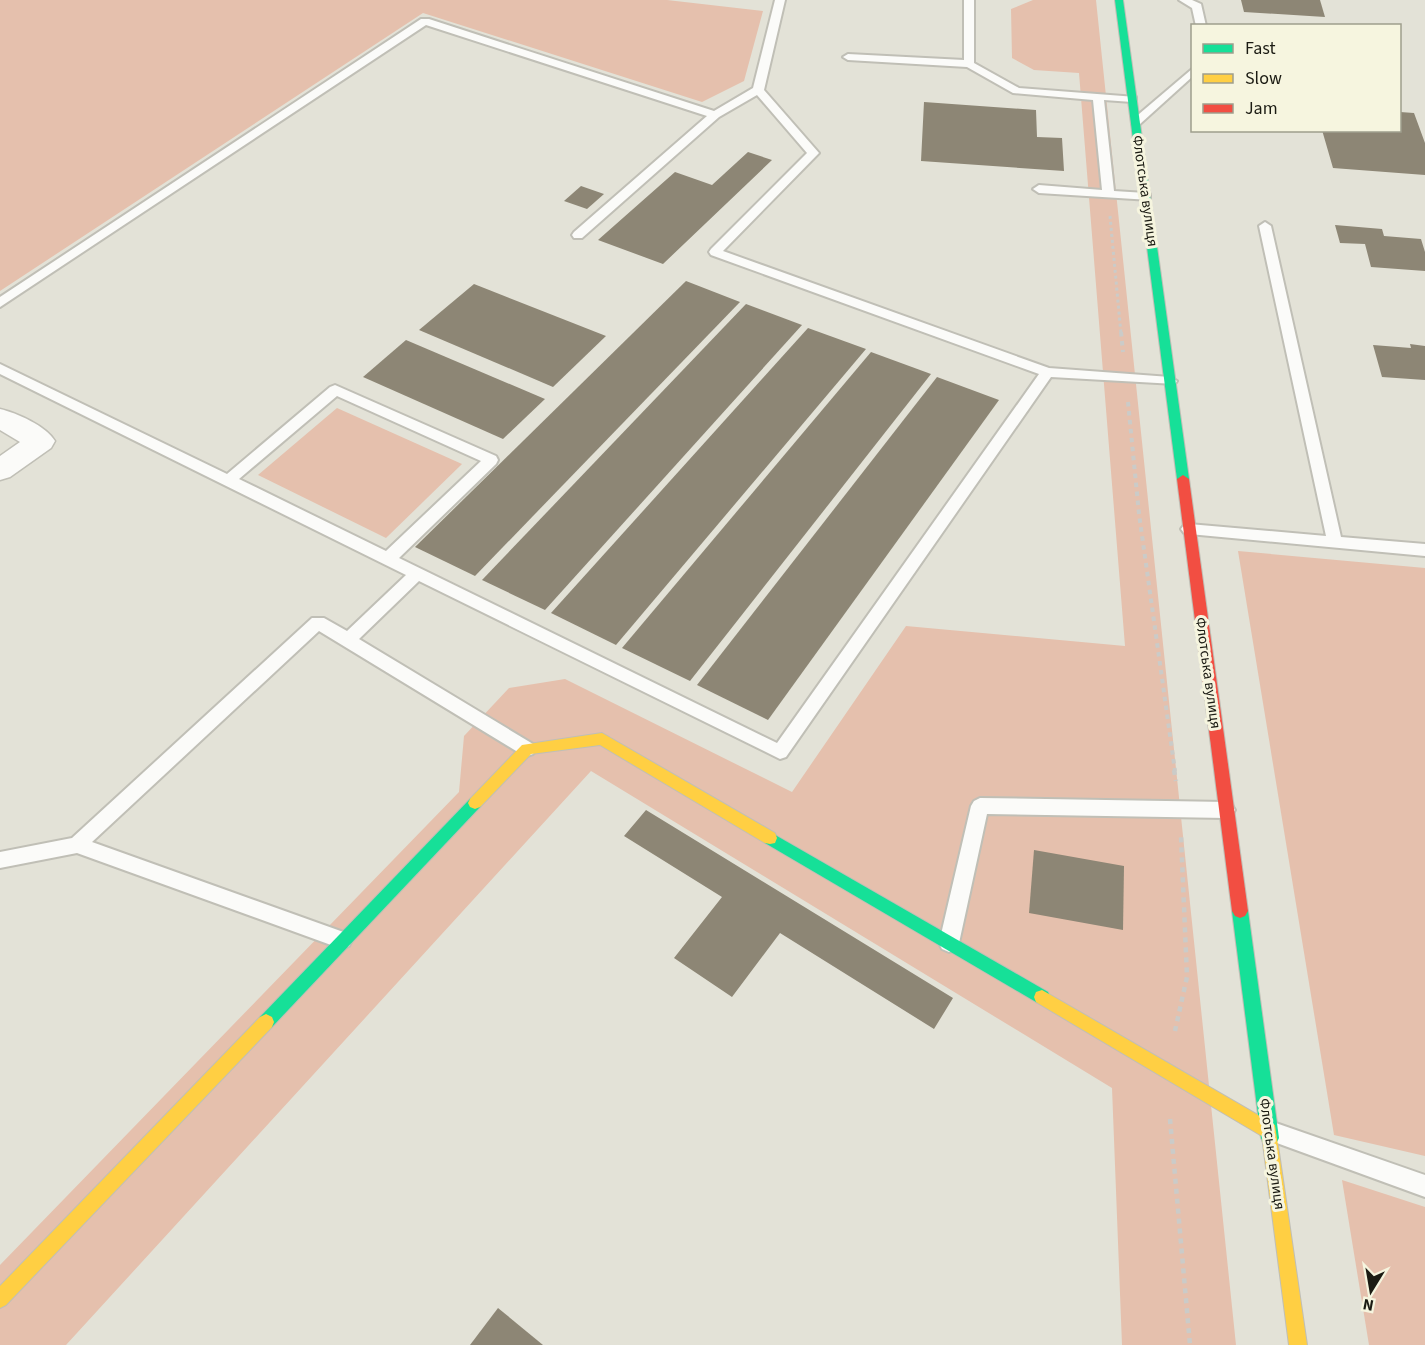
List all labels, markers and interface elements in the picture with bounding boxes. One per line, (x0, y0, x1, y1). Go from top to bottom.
legend (1191, 24, 1401, 132)
text: Fast (1245, 36, 1276, 61)
text: Slow (1245, 66, 1282, 91)
text: Jam (1245, 96, 1278, 121)
street label: Флотська вулиця (1127, 134, 1163, 248)
street label: Флотська вулиця (1190, 616, 1226, 730)
street label: Флотська вулиця (1254, 1097, 1290, 1211)
north arrow (1341, 1261, 1401, 1321)
text: N (1361, 1293, 1376, 1317)

